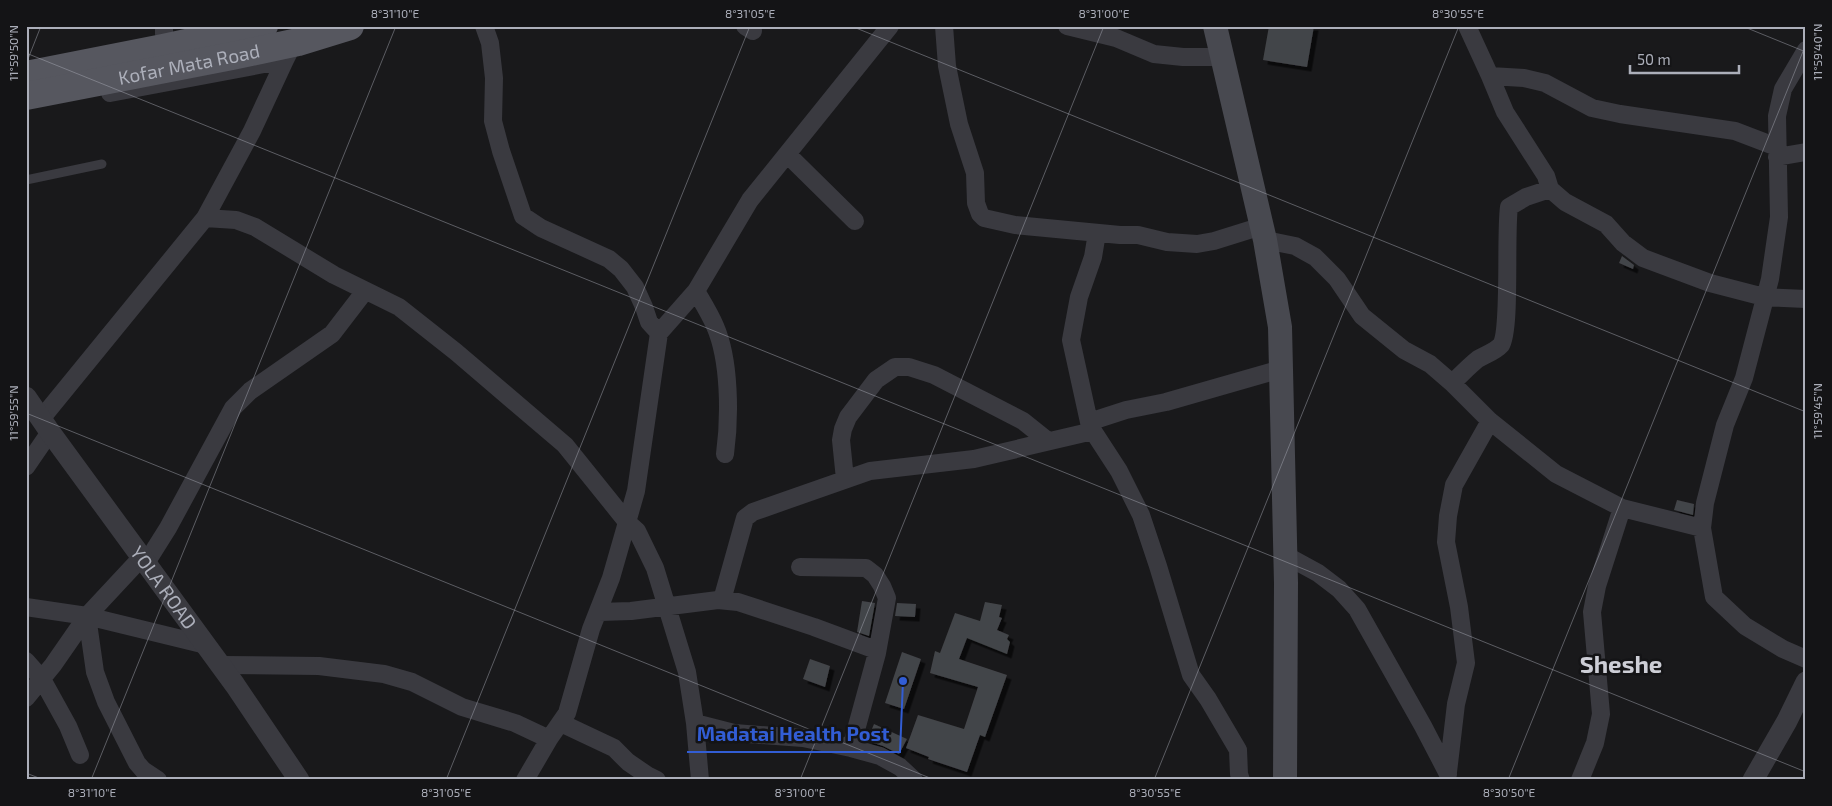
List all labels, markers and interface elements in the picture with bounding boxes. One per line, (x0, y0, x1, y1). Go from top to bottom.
text: 8°31'10"E (371, 6, 420, 20)
text: 8°31'05"E (725, 6, 775, 20)
text: 8°31'00"E (1078, 6, 1130, 20)
text: 8°30'55"E (1432, 6, 1484, 20)
text: 11°59'40"N (1810, 24, 1824, 80)
text: 11°59'50"N (6, 25, 20, 81)
street label: Kofar Mata Road (116, 38, 262, 89)
scale bar (1630, 42, 1738, 74)
text: 50 m (1637, 50, 1671, 68)
text: 11°59'45"N (1810, 383, 1824, 439)
text: 11°59'55"N (6, 385, 20, 441)
street label: YOLA ROAD (126, 541, 202, 633)
district label: Sheshe (1580, 649, 1662, 678)
callout: Madatai Health Post (687, 717, 900, 752)
text: Madatai Health Post (697, 721, 889, 745)
text: 8°31'10"E (68, 785, 117, 799)
text: 8°31'05"E (421, 785, 471, 799)
text: 8°31'00"E (774, 785, 826, 799)
text: 8°30'55"E (1129, 785, 1181, 799)
text: 8°30'50"E (1483, 785, 1536, 799)

